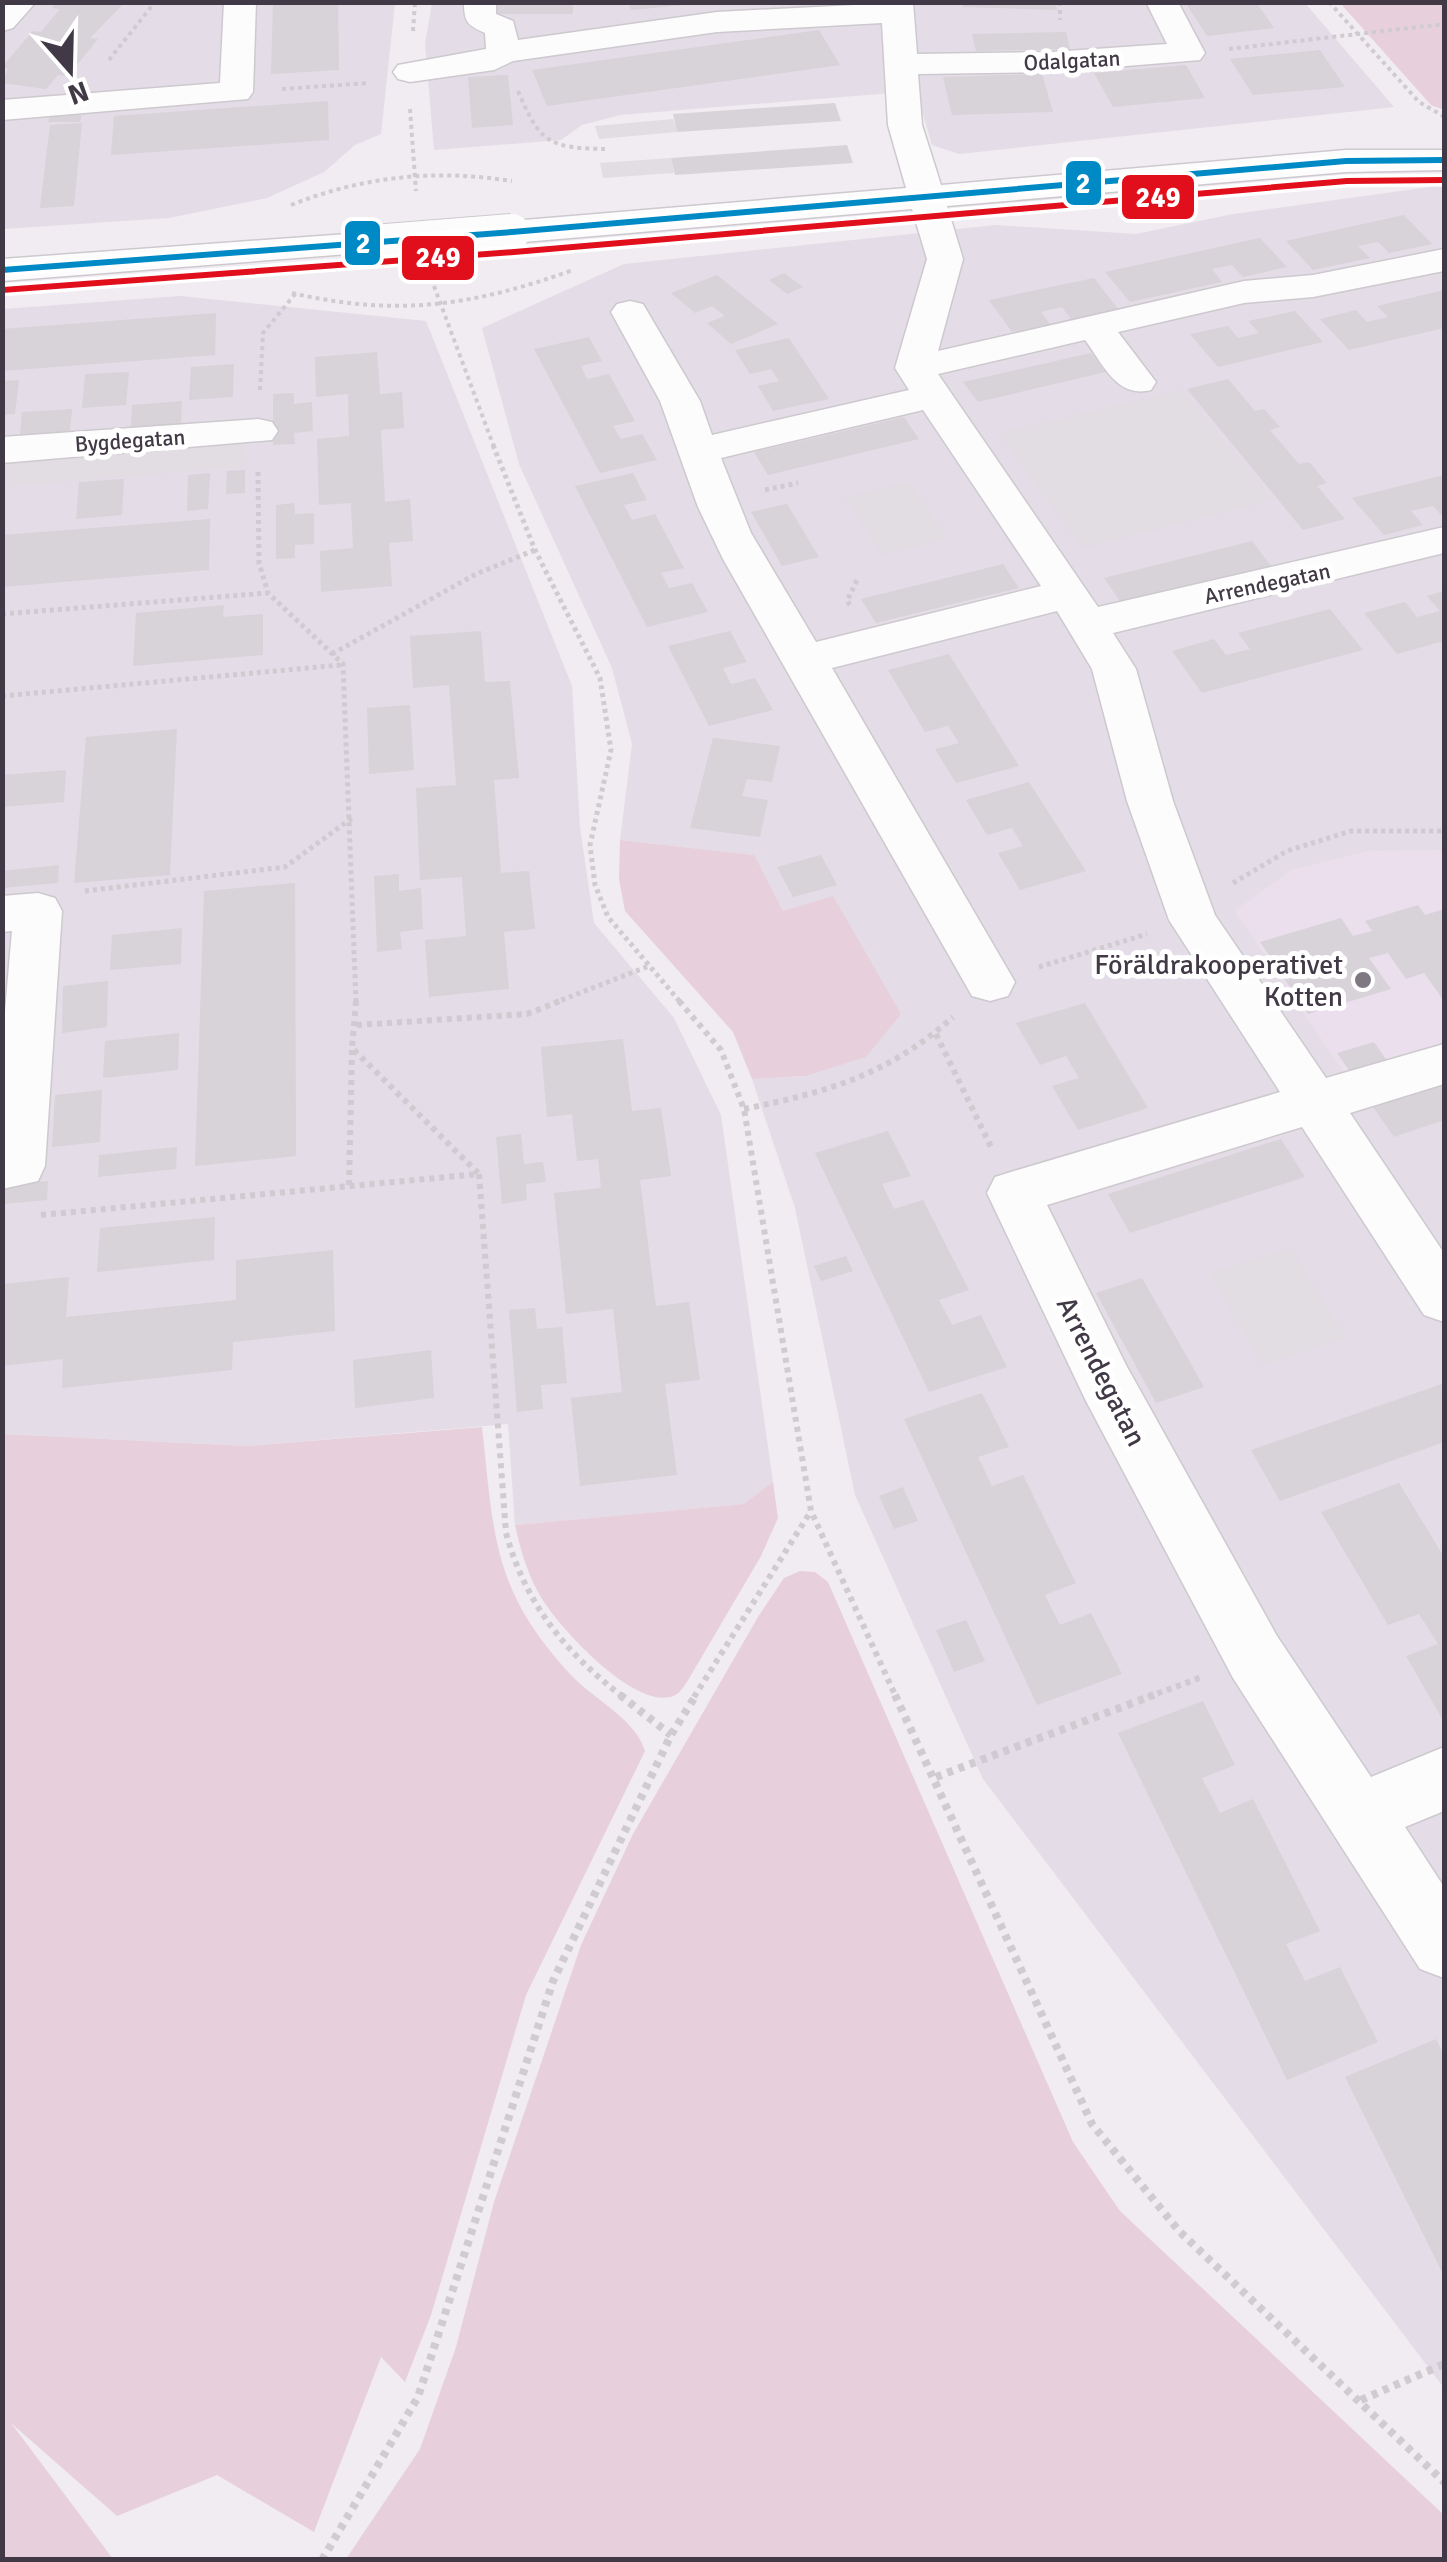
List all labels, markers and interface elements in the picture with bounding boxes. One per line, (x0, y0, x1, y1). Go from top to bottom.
north arrow (20, 20, 120, 120)
street label: Odalgatan (1023, 44, 1121, 77)
text: N (63, 73, 93, 112)
line badge: 2 (1064, 159, 1103, 207)
text: 2 (1075, 167, 1091, 201)
line badge: 249 (1120, 173, 1196, 221)
text: 249 (1135, 181, 1181, 215)
line badge: 2 (343, 219, 382, 267)
text: 2 (355, 227, 371, 261)
line badge: 249 (400, 234, 476, 282)
text: 249 (415, 241, 461, 275)
street label: Bygdegatan (74, 423, 186, 458)
street label: Arrendegatan (1202, 557, 1333, 610)
place label: Föräldrakooperativet Kotten (1094, 948, 1343, 1014)
marker: Föräldrakooperativet Kotten (1352, 969, 1374, 991)
street label: Arrendegatan (1049, 1291, 1153, 1452)

